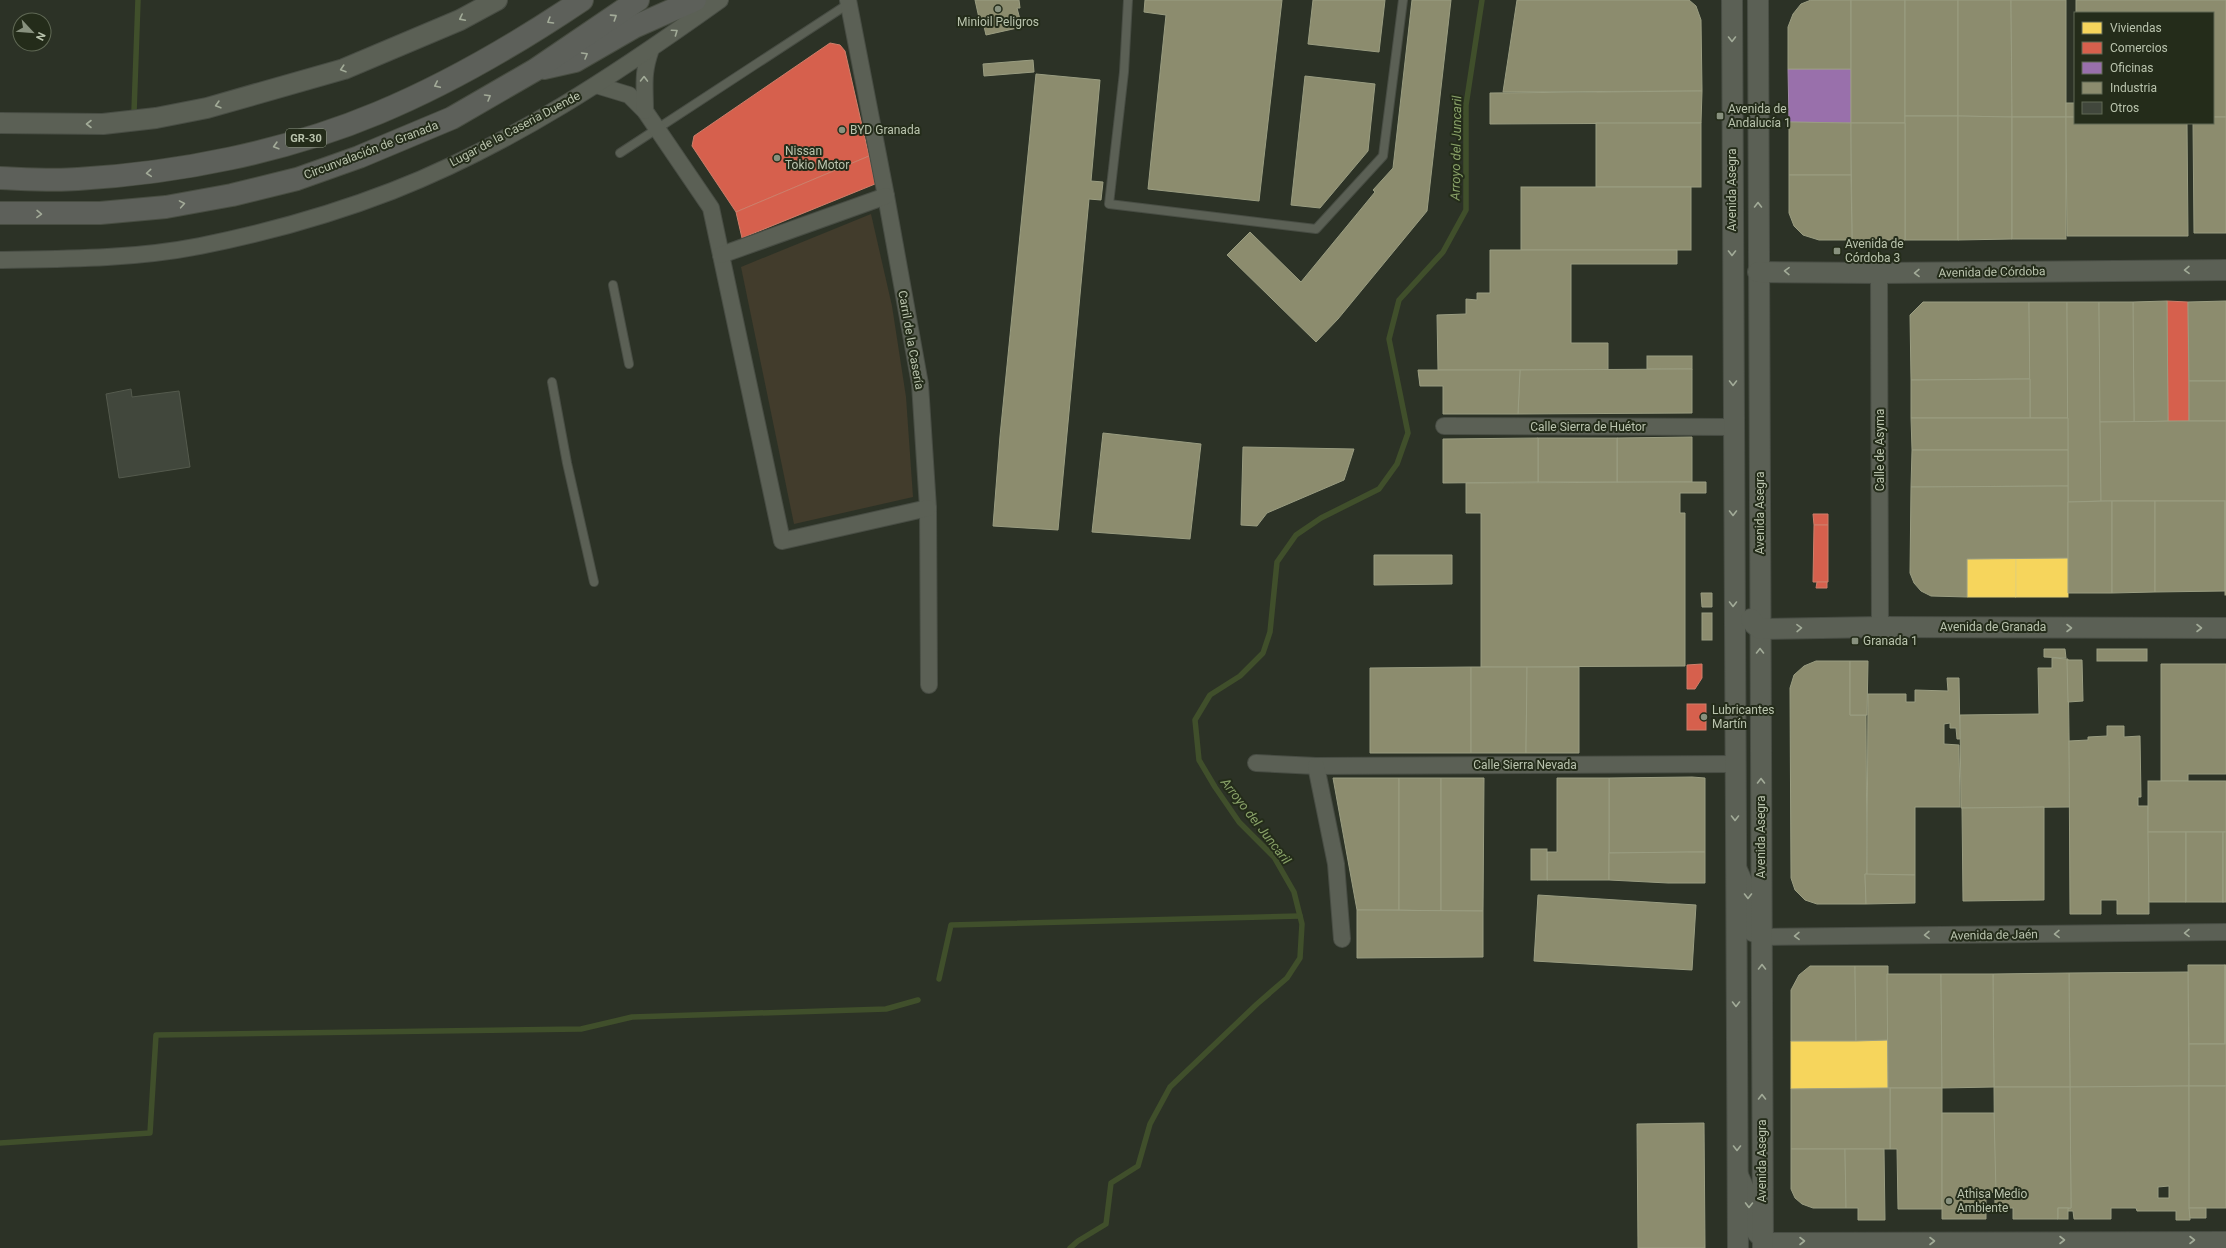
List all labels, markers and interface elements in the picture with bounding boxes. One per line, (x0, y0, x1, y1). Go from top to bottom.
marker: Minioil Peligros (993, 4, 1003, 14)
north arrow (12, 12, 52, 52)
legend (2074, 12, 2214, 124)
one-way arrow (459, 14, 466, 21)
one-way arrow (610, 14, 617, 21)
place label: Minioil Peligros (957, 15, 1039, 29)
one-way arrow (547, 17, 554, 24)
text: Viviendas (2110, 21, 2162, 35)
text: N (33, 30, 48, 43)
one-way arrow (671, 30, 678, 37)
one-way arrow (1728, 36, 1736, 42)
text: Comercios (2110, 41, 2168, 55)
one-way arrow (581, 52, 588, 59)
text: Oficinas (2110, 61, 2153, 75)
one-way arrow (339, 65, 346, 73)
one-way arrow (640, 76, 648, 82)
one-way arrow (433, 80, 441, 88)
text: Industria (2110, 81, 2157, 95)
street label: Lugar de la Caseria Duende (447, 89, 583, 169)
one-way arrow (484, 94, 491, 102)
water label: Arroyo del Juncaril (1448, 95, 1464, 202)
one-way arrow (214, 100, 221, 109)
text: Otros (2110, 101, 2139, 115)
place label: Avenida de Andalucía 1 (1728, 102, 1791, 130)
marker: Avenida de Andalucía 1 (1715, 111, 1725, 121)
street label: Circunvalación de Granada (302, 118, 440, 182)
one-way arrow (86, 120, 92, 128)
place label: BYD Granada (850, 123, 920, 137)
marker: BYD Granada (837, 125, 847, 135)
road number: GR-30 (286, 129, 326, 147)
one-way arrow (273, 141, 280, 150)
place label: Nissan Tokio Motor (785, 144, 849, 172)
street label: Avenida Asegra (1725, 149, 1739, 231)
marker: Nissan Tokio Motor (772, 153, 782, 163)
one-way arrow (146, 168, 152, 177)
one-way arrow (179, 200, 186, 209)
one-way arrow (1754, 202, 1762, 208)
one-way arrow (36, 210, 42, 218)
place label: Avenida de Córdoba 3 (1845, 237, 1904, 265)
marker: Avenida de Córdoba 3 (1832, 246, 1842, 256)
one-way arrow (1728, 250, 1736, 256)
street label: Avenida de Córdoba (1938, 264, 2046, 280)
one-way arrow (2184, 266, 2190, 274)
one-way arrow (1784, 267, 1790, 275)
one-way arrow (1914, 269, 1920, 277)
street label: Carril de la Casería (895, 289, 927, 391)
one-way arrow (1729, 380, 1737, 386)
street label: Calle de Asyma (1873, 409, 1887, 491)
street label: Calle Sierra de Huétor (1530, 420, 1646, 434)
street label: Avenida Asegra (1753, 472, 1767, 554)
one-way arrow (1729, 510, 1737, 516)
one-way arrow (1729, 601, 1737, 607)
street label: Avenida de Granada (1940, 620, 2046, 634)
one-way arrow (1796, 624, 1802, 633)
one-way arrow (2066, 624, 2072, 632)
one-way arrow (2196, 624, 2202, 632)
place label: Granada 1 (1863, 634, 1918, 648)
marker: Granada 1 (1850, 636, 1860, 646)
one-way arrow (1756, 648, 1764, 654)
place label: Lubricantes Martín (1712, 703, 1774, 731)
marker: Lubricantes Martín (1699, 712, 1709, 722)
street label: Calle Sierra Nevada (1473, 758, 1577, 772)
water label: Arroyo del Juncaril (1217, 774, 1295, 868)
one-way arrow (1757, 778, 1765, 784)
street label: Avenida Asegra (1754, 796, 1768, 878)
one-way arrow (1731, 815, 1739, 821)
one-way arrow (1744, 893, 1752, 899)
street label: Avenida de Jaén (1950, 927, 2038, 943)
one-way arrow (2184, 929, 2190, 937)
one-way arrow (2054, 930, 2060, 938)
one-way arrow (1924, 931, 1930, 939)
one-way arrow (1794, 932, 1800, 941)
one-way arrow (1758, 964, 1766, 970)
one-way arrow (1732, 1001, 1740, 1007)
one-way arrow (1758, 1094, 1766, 1100)
street label: Avenida Asegra (1755, 1120, 1769, 1202)
one-way arrow (1733, 1145, 1741, 1151)
place label: Athisa Medio Ambiente (1957, 1187, 2027, 1215)
marker: Athisa Medio Ambiente (1944, 1196, 1954, 1206)
one-way arrow (1745, 1202, 1753, 1208)
one-way arrow (2059, 1236, 2065, 1244)
one-way arrow (2189, 1236, 2195, 1244)
one-way arrow (1799, 1237, 1805, 1245)
one-way arrow (1929, 1237, 1935, 1245)

